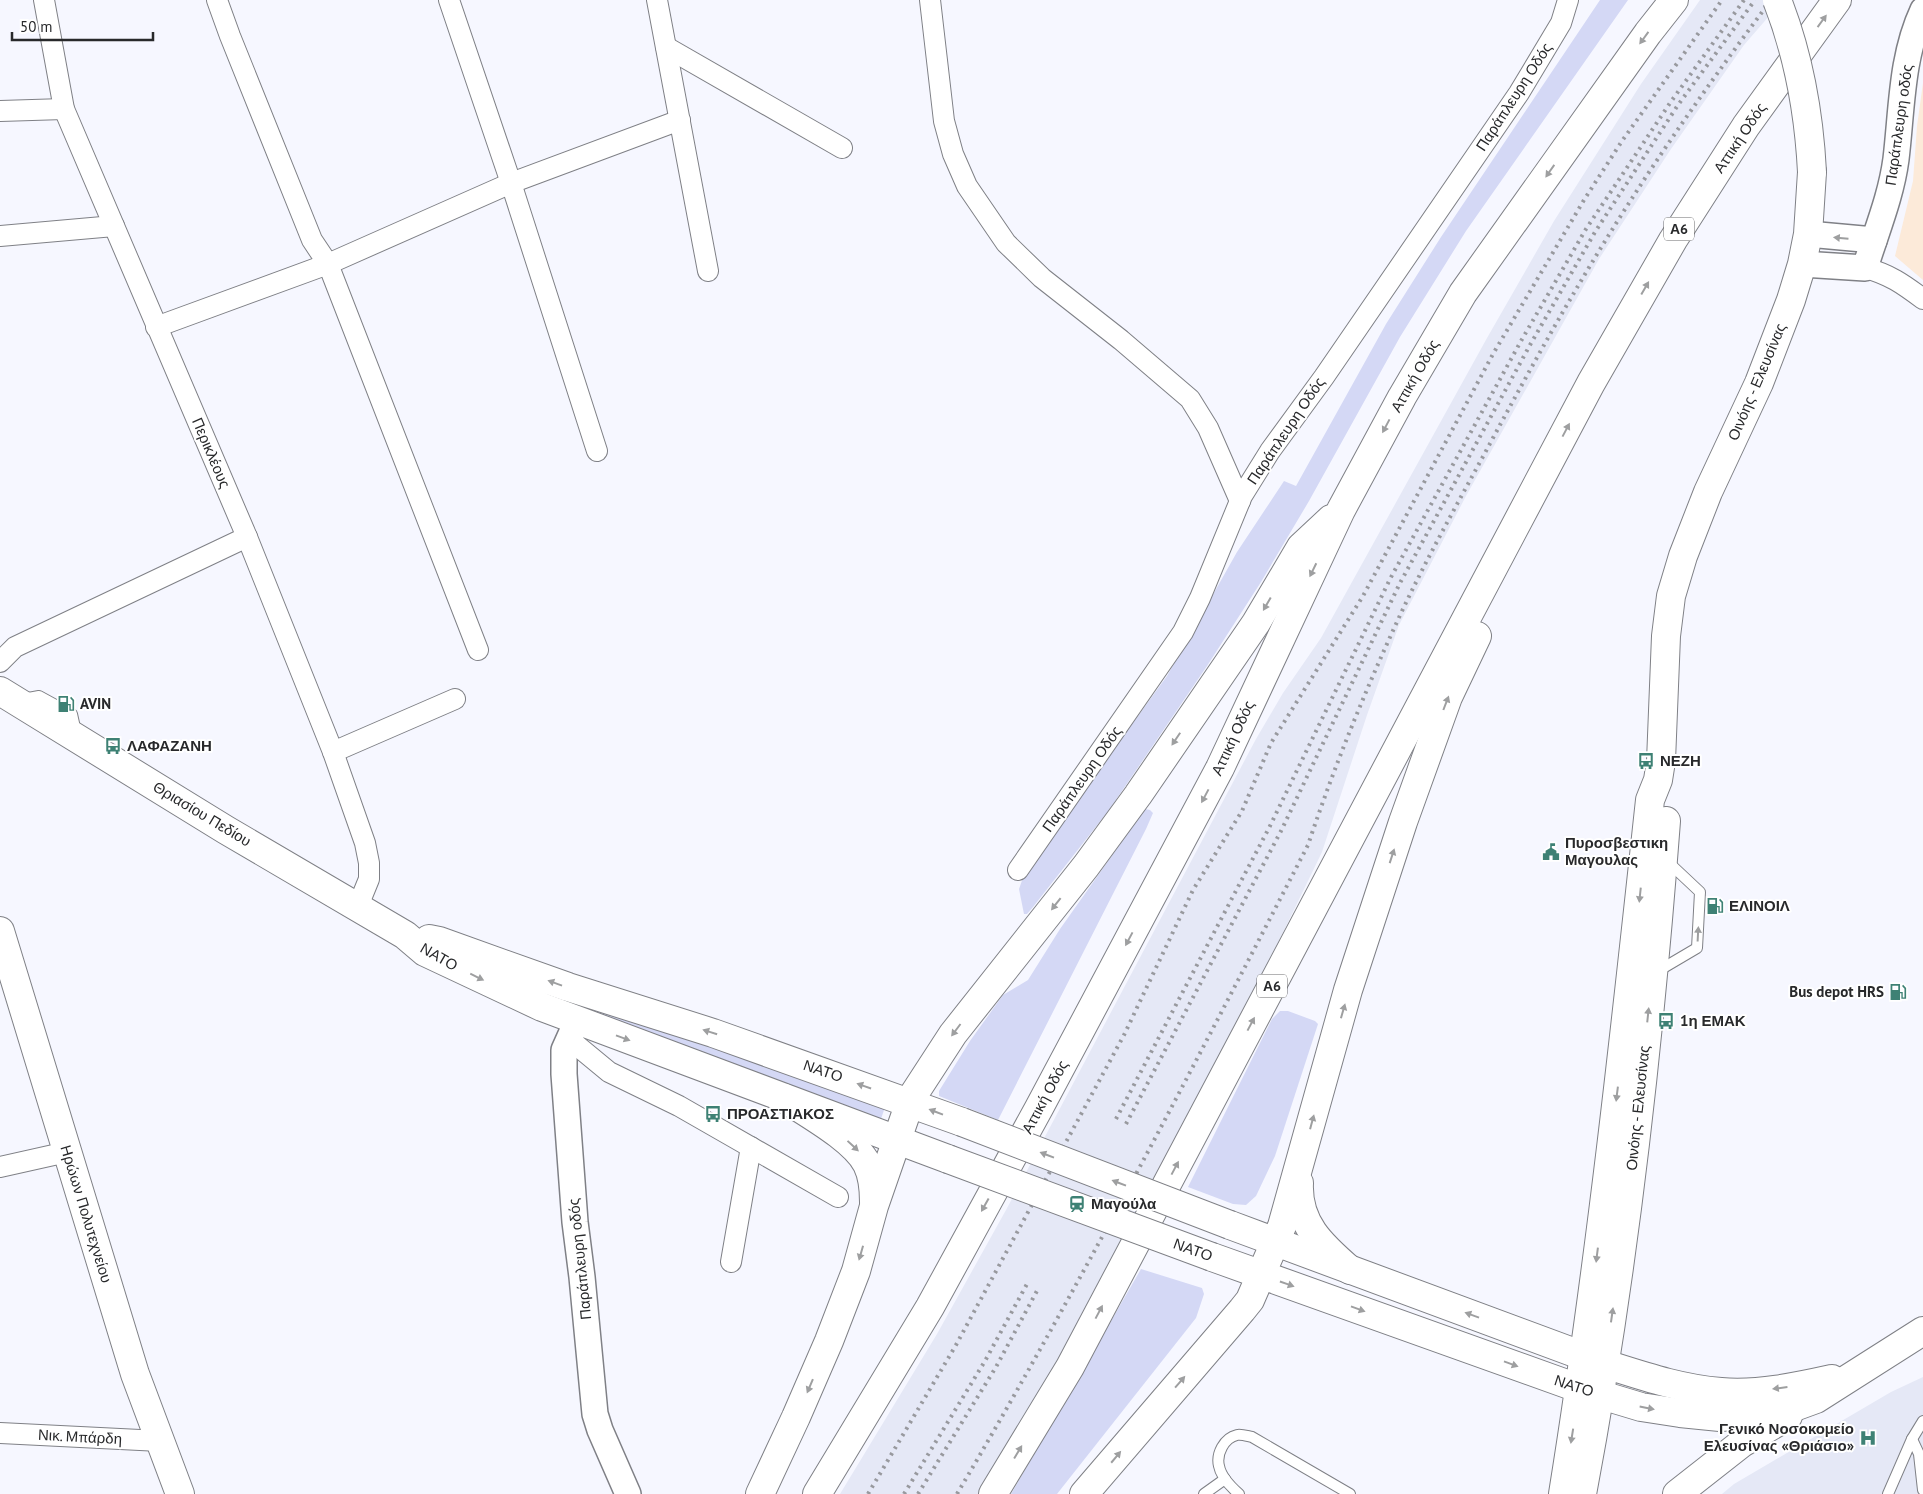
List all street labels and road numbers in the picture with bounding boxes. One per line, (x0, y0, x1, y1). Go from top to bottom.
street label: Παράπλευρη Οδός (1471, 39, 1556, 155)
street label: Παράπλευρη οδός (1881, 63, 1916, 187)
street label: Αττική Οδός (1709, 99, 1770, 176)
road number: Α6 (1664, 218, 1694, 240)
street label: Οινόης - Ελευσίνας (1723, 320, 1790, 443)
street label: Αττική Οδός (1386, 336, 1443, 415)
street label: Παράπλευρη Οδός (1243, 373, 1329, 488)
street label: Περικλέους (188, 415, 235, 491)
street label: Αττική Οδός (1207, 697, 1258, 778)
street label: Παράπλευρη Οδός (1038, 722, 1125, 836)
street label: Θριασίου Πεδίου (150, 777, 255, 850)
street label: ΝΑΤΟ (417, 938, 461, 975)
road number: Α6 (1257, 974, 1287, 998)
street label: Οινόης - Ελευσίνας (1621, 1044, 1654, 1172)
street label: ΝΑΤΟ (801, 1055, 845, 1086)
street label: Αττική Οδός (1017, 1057, 1072, 1137)
street label: Ηρώων Πολυτεχνείου (56, 1143, 116, 1285)
street label: Παράπλευρη οδός (564, 1197, 595, 1321)
street label: ΝΑΤΟ (1171, 1234, 1215, 1265)
street label: ΝΑΤΟ (1552, 1370, 1596, 1401)
street label: Νικ. Μπάρδη (38, 1425, 122, 1448)

